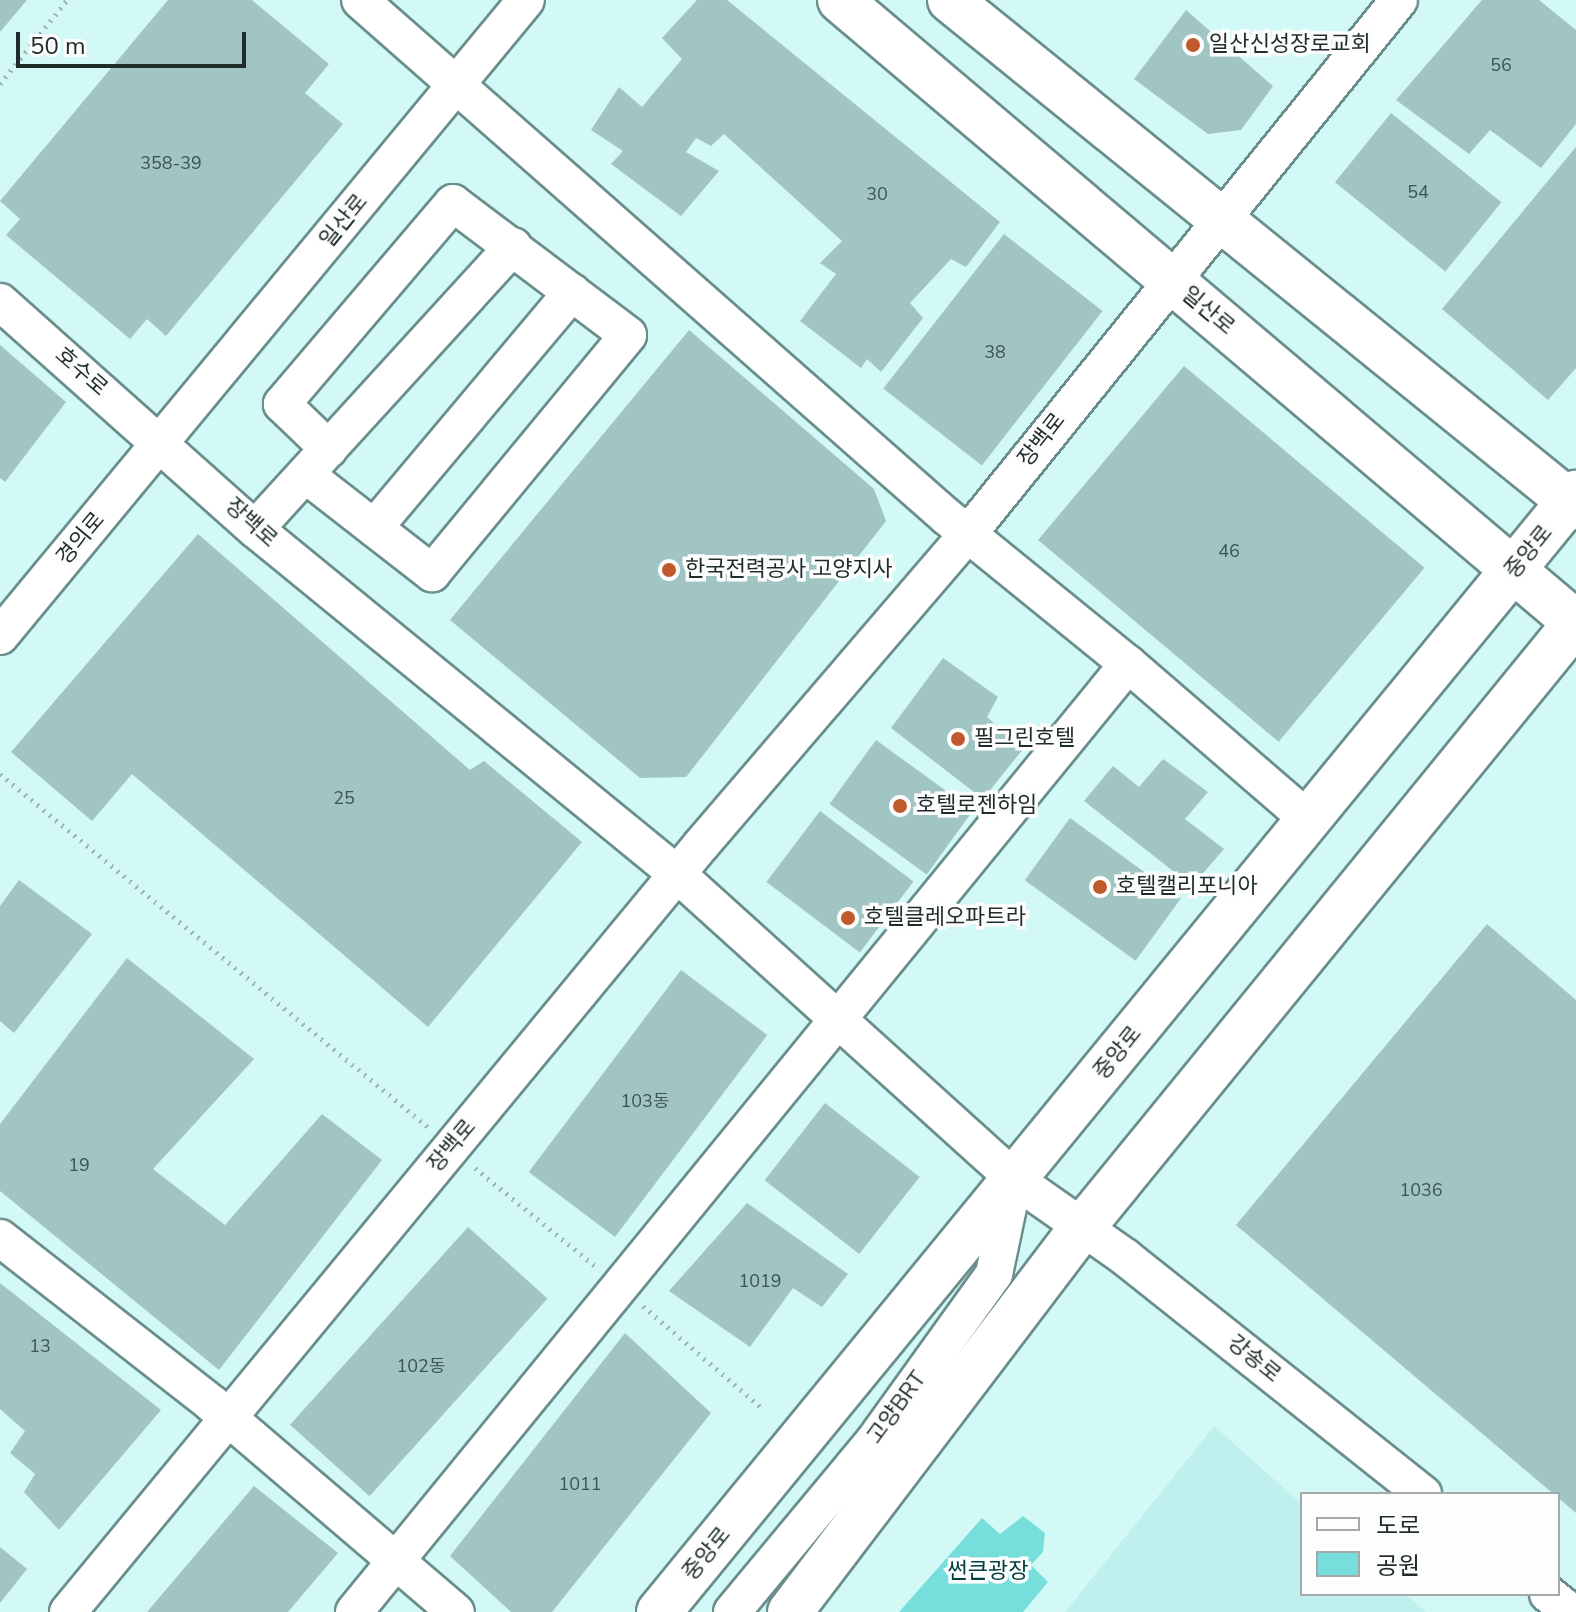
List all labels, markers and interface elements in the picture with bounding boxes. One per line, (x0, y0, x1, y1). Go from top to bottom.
scale bar (20, 16, 250, 66)
text: 50 m (30, 30, 86, 62)
place label: 일산신성장로교회 (1209, 32, 1371, 58)
marker: 일산신성장로교회 (1184, 36, 1202, 54)
house number: 56 (1490, 54, 1512, 76)
house number: 358-39 (140, 152, 202, 174)
house number: 54 (1407, 181, 1429, 203)
house number: 30 (866, 183, 888, 205)
street label: 일산로 (315, 189, 373, 253)
street label: 일산로 (1176, 281, 1240, 341)
house number: 38 (984, 341, 1006, 363)
street label: 호수로 (49, 342, 113, 402)
street label: 장백로 (1013, 408, 1071, 472)
street label: 장백로 (220, 493, 282, 553)
street label: 경의로 (51, 507, 111, 571)
street label: 중앙로 (1500, 520, 1558, 584)
house number: 46 (1218, 540, 1240, 562)
place label: 한국전력공사 고양지사 (685, 557, 893, 583)
marker: 한국전력공사 고양지사 (660, 561, 678, 579)
place label: 필그린호텔 (974, 726, 1075, 752)
marker: 필그린호텔 (949, 730, 967, 748)
house number: 25 (333, 787, 355, 809)
place label: 호텔로젠하임 (916, 793, 1037, 819)
marker: 호텔로젠하임 (891, 797, 909, 815)
place label: 호텔캘리포니아 (1116, 874, 1258, 900)
marker: 호텔캘리포니아 (1091, 878, 1109, 896)
place label: 호텔클레오파트라 (864, 905, 1026, 931)
marker: 호텔클레오파트라 (839, 909, 857, 927)
street label: 중앙로 (1089, 1021, 1147, 1085)
house number: 103동 (621, 1090, 669, 1112)
street label: 장백로 (422, 1114, 482, 1178)
house number: 19 (68, 1154, 90, 1176)
house number: 1036 (1399, 1179, 1443, 1201)
house number: 1019 (738, 1270, 782, 1292)
street label: 강송로 (1222, 1330, 1286, 1388)
house number: 13 (29, 1335, 51, 1357)
house number: 102동 (397, 1355, 445, 1377)
street label: 고양BRT (862, 1367, 932, 1449)
house number: 1011 (558, 1473, 602, 1495)
legend (1300, 1492, 1560, 1596)
text: 도로 (1376, 1510, 1420, 1542)
street label: 중앙로 (678, 1522, 736, 1586)
text: 공원 (1376, 1550, 1420, 1582)
park label: 썬큰광장 (948, 1559, 1028, 1585)

